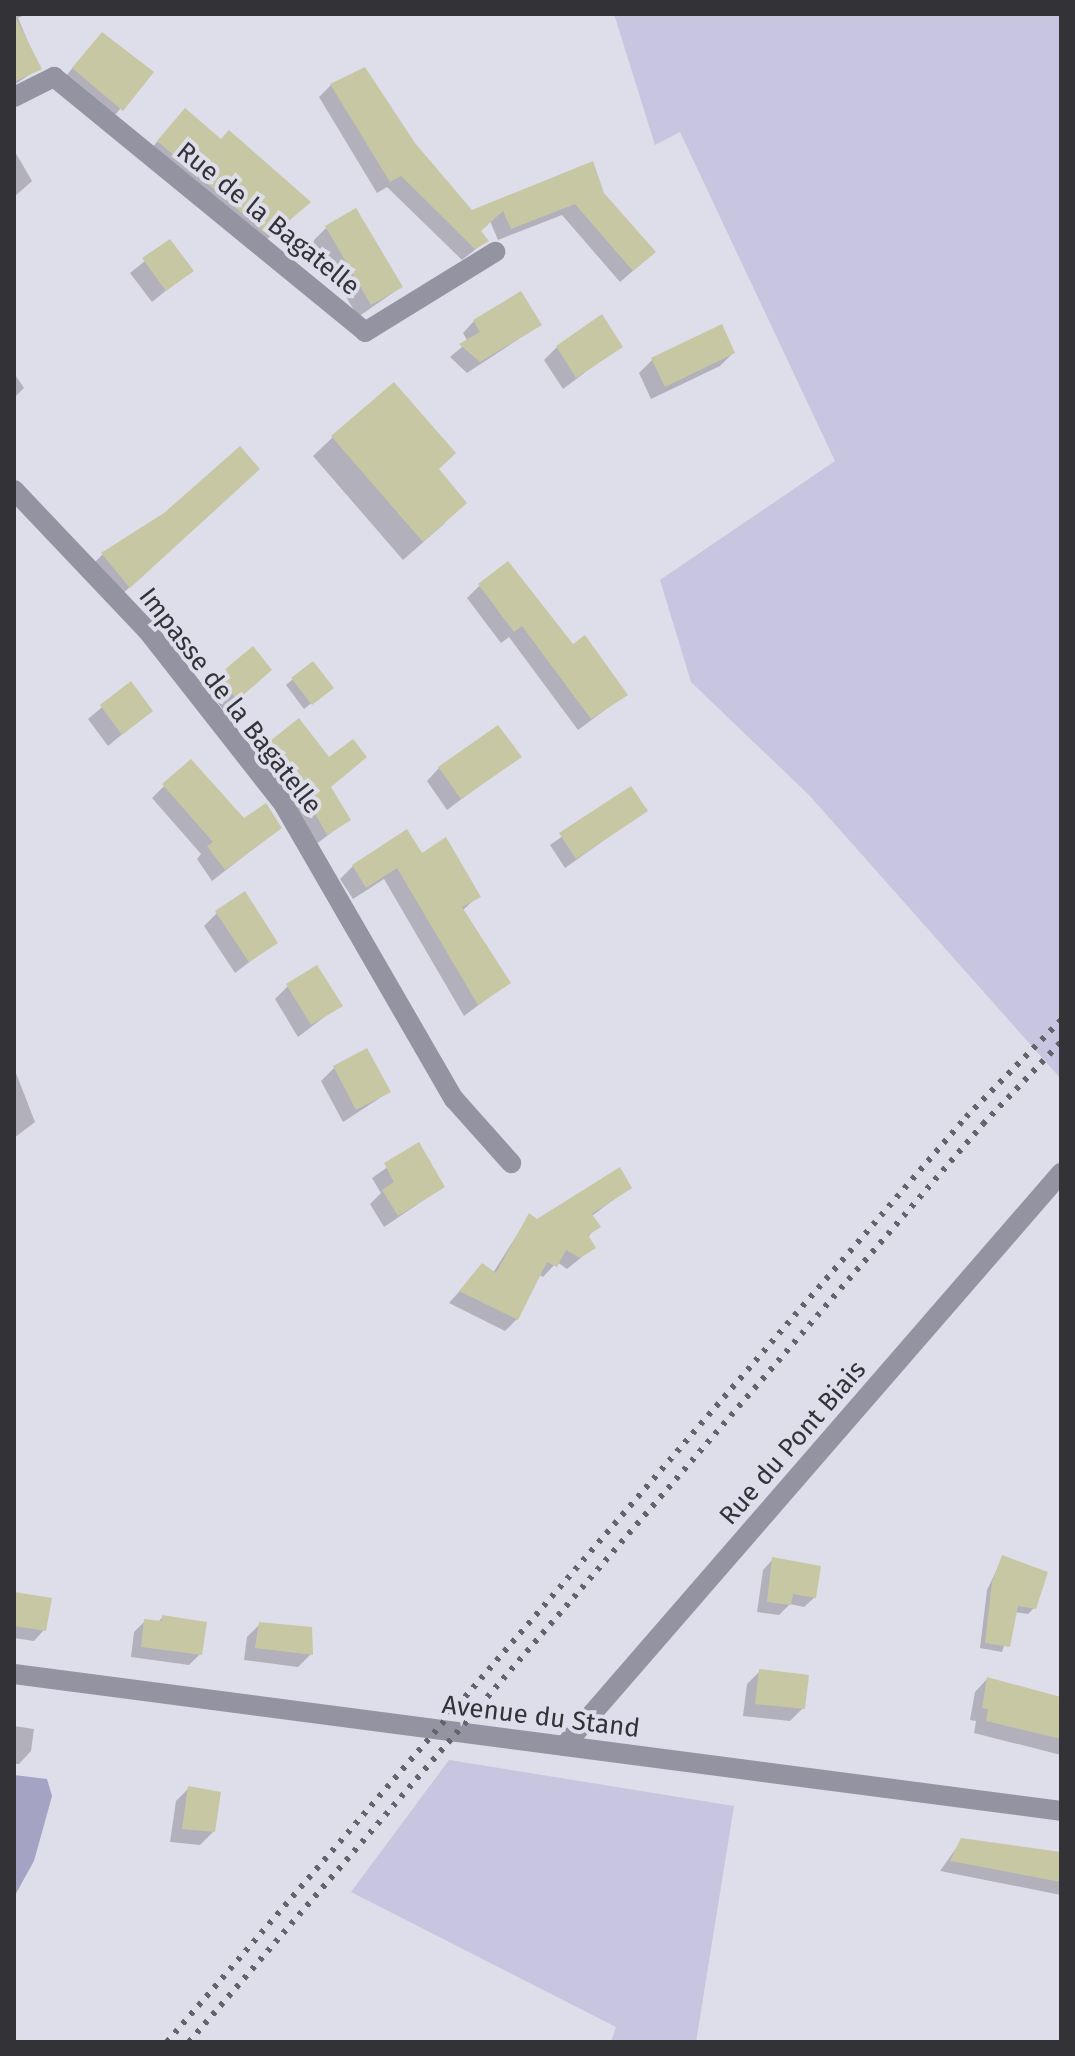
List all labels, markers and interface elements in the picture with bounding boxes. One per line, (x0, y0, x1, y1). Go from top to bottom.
street label: Rue de la Bagatelle (170, 136, 366, 302)
street label: Impasse de la Bagatelle (132, 582, 328, 820)
street label: Rue du Pont Biais (713, 1355, 873, 1531)
street label: Avenue du Stand (440, 1689, 642, 1745)

